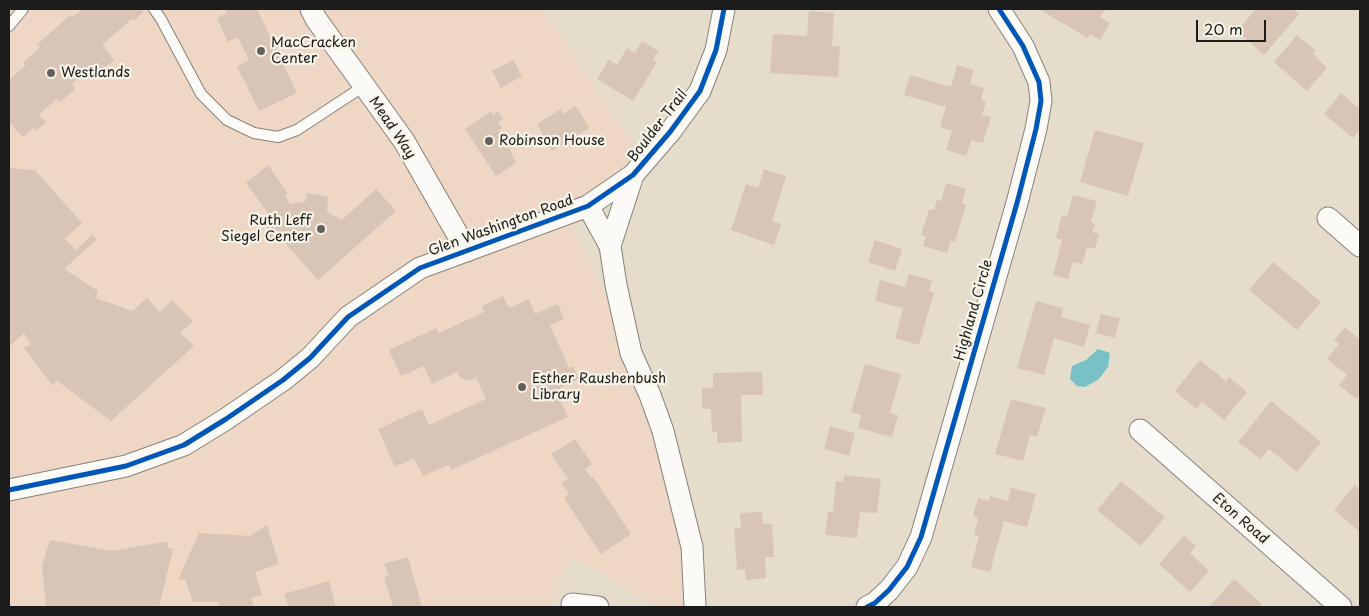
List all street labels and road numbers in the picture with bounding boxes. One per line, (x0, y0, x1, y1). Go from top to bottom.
street label: Boulder Trail (625, 87, 691, 165)
street label: Mead Way (365, 94, 419, 162)
street label: Glen Washington Road (426, 192, 576, 260)
street label: Highland Circle (951, 257, 997, 363)
street label: Eton Road (1208, 490, 1272, 548)

